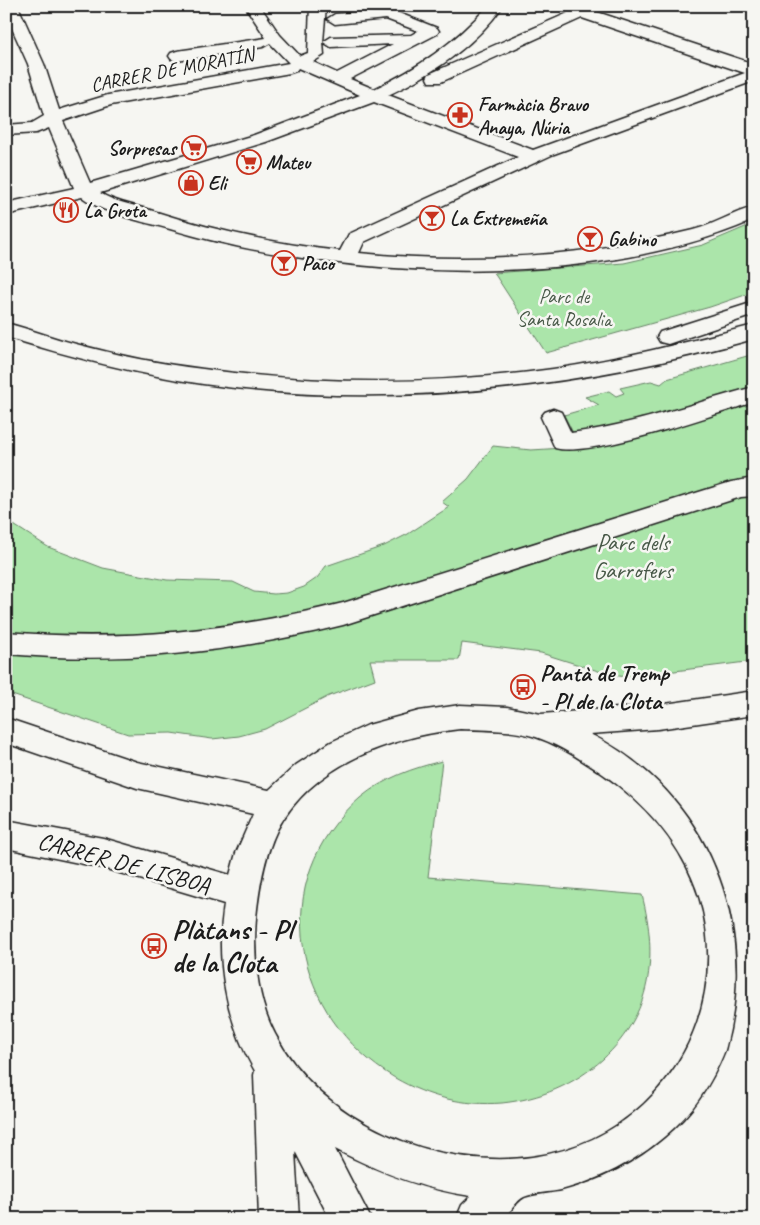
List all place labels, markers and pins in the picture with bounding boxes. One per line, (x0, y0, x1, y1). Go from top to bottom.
place label: Farmàcia Bravo Anaya, Núria (478, 92, 590, 141)
pharmacy icon: Farmàcia Bravo Anaya, Núria (447, 102, 473, 128)
supermarket icon: Sorpresas (181, 135, 207, 161)
place label: Sorpresas (108, 136, 178, 161)
supermarket icon: Mateu (236, 149, 262, 175)
place label: Mateu (266, 150, 312, 175)
shop icon: Eli (178, 170, 204, 196)
place label: Eli (208, 171, 229, 196)
restaurant icon: La Grota (53, 197, 79, 223)
place label: La Grota (84, 198, 147, 223)
bar icon: La Extremeña (419, 205, 445, 231)
place label: La Extremeña (450, 206, 549, 231)
bar icon: Gabino (577, 226, 603, 252)
place label: Gabino (608, 227, 658, 252)
bar icon: Paco (271, 250, 297, 276)
place label: Paco (302, 251, 336, 276)
place label: Pantà de Tremp - Pl de la Clota (540, 658, 671, 716)
bus stop icon: Pantà de Tremp - Pl de la Clota (510, 674, 536, 700)
place label: Plàtans - Pl de la Clota (172, 911, 298, 981)
bus stop icon: Plàtans - Pl de la Clota (141, 933, 167, 959)

